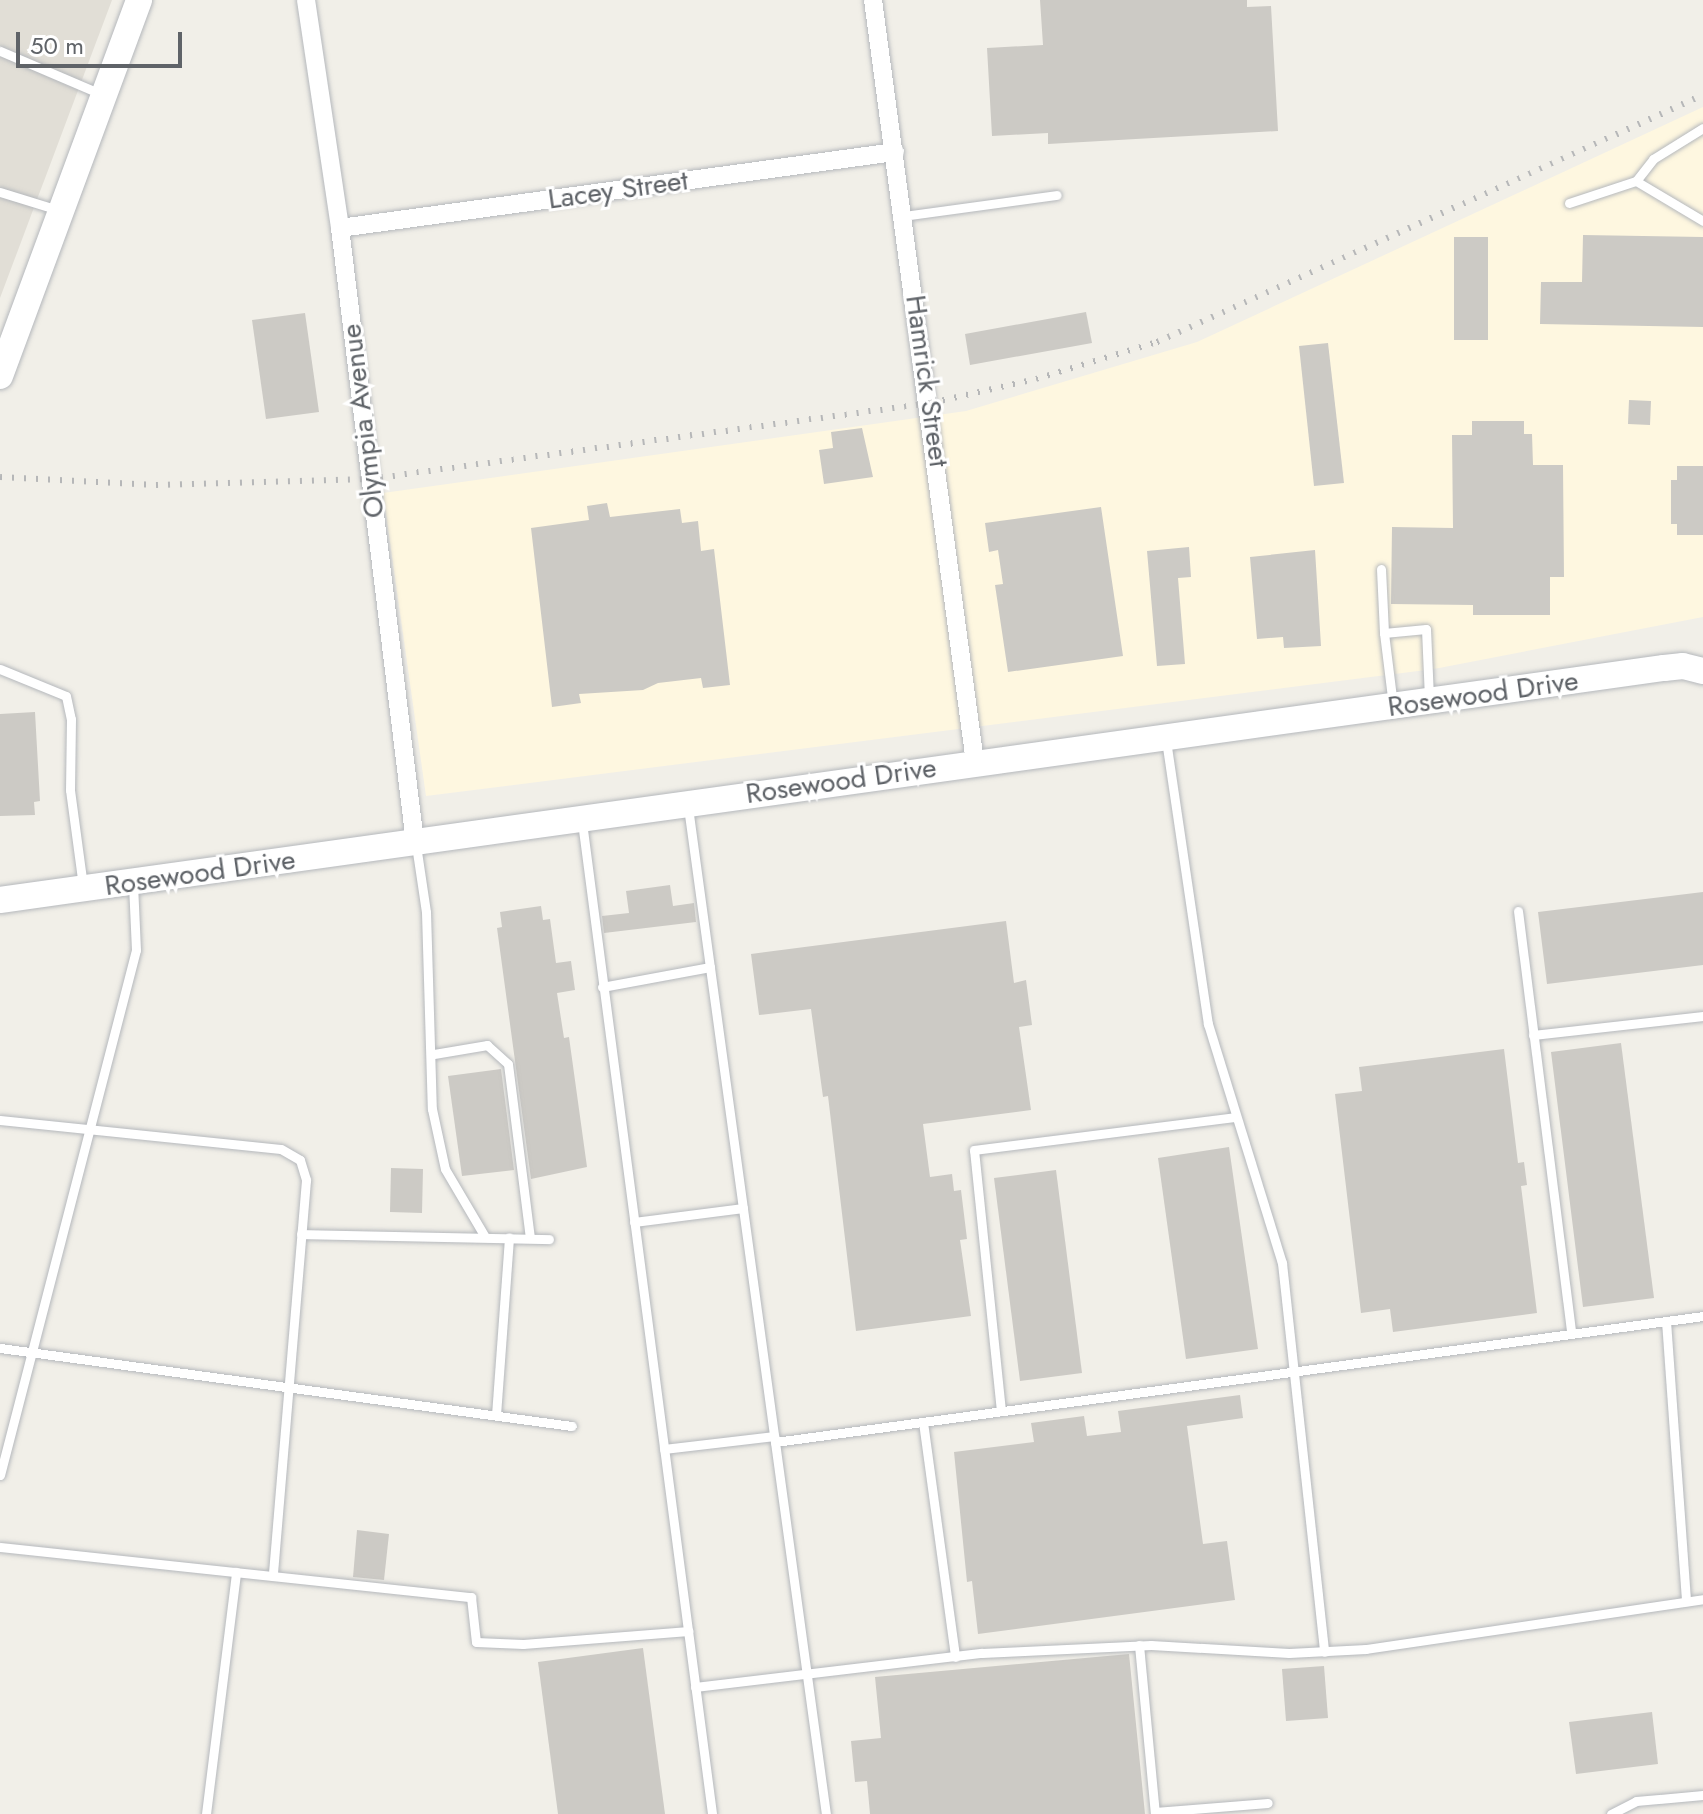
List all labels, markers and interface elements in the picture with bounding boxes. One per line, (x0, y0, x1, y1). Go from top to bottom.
scale bar (20, 16, 186, 66)
text: 50 m (30, 28, 84, 63)
street label: Lacey Street (546, 164, 690, 216)
street label: Hamrick Street (898, 293, 956, 469)
street label: Olympia Avenue (334, 322, 392, 520)
street label: Rosewood Drive (1386, 664, 1580, 724)
street label: Rosewood Drive (744, 751, 938, 811)
street label: Rosewood Drive (103, 843, 297, 903)

